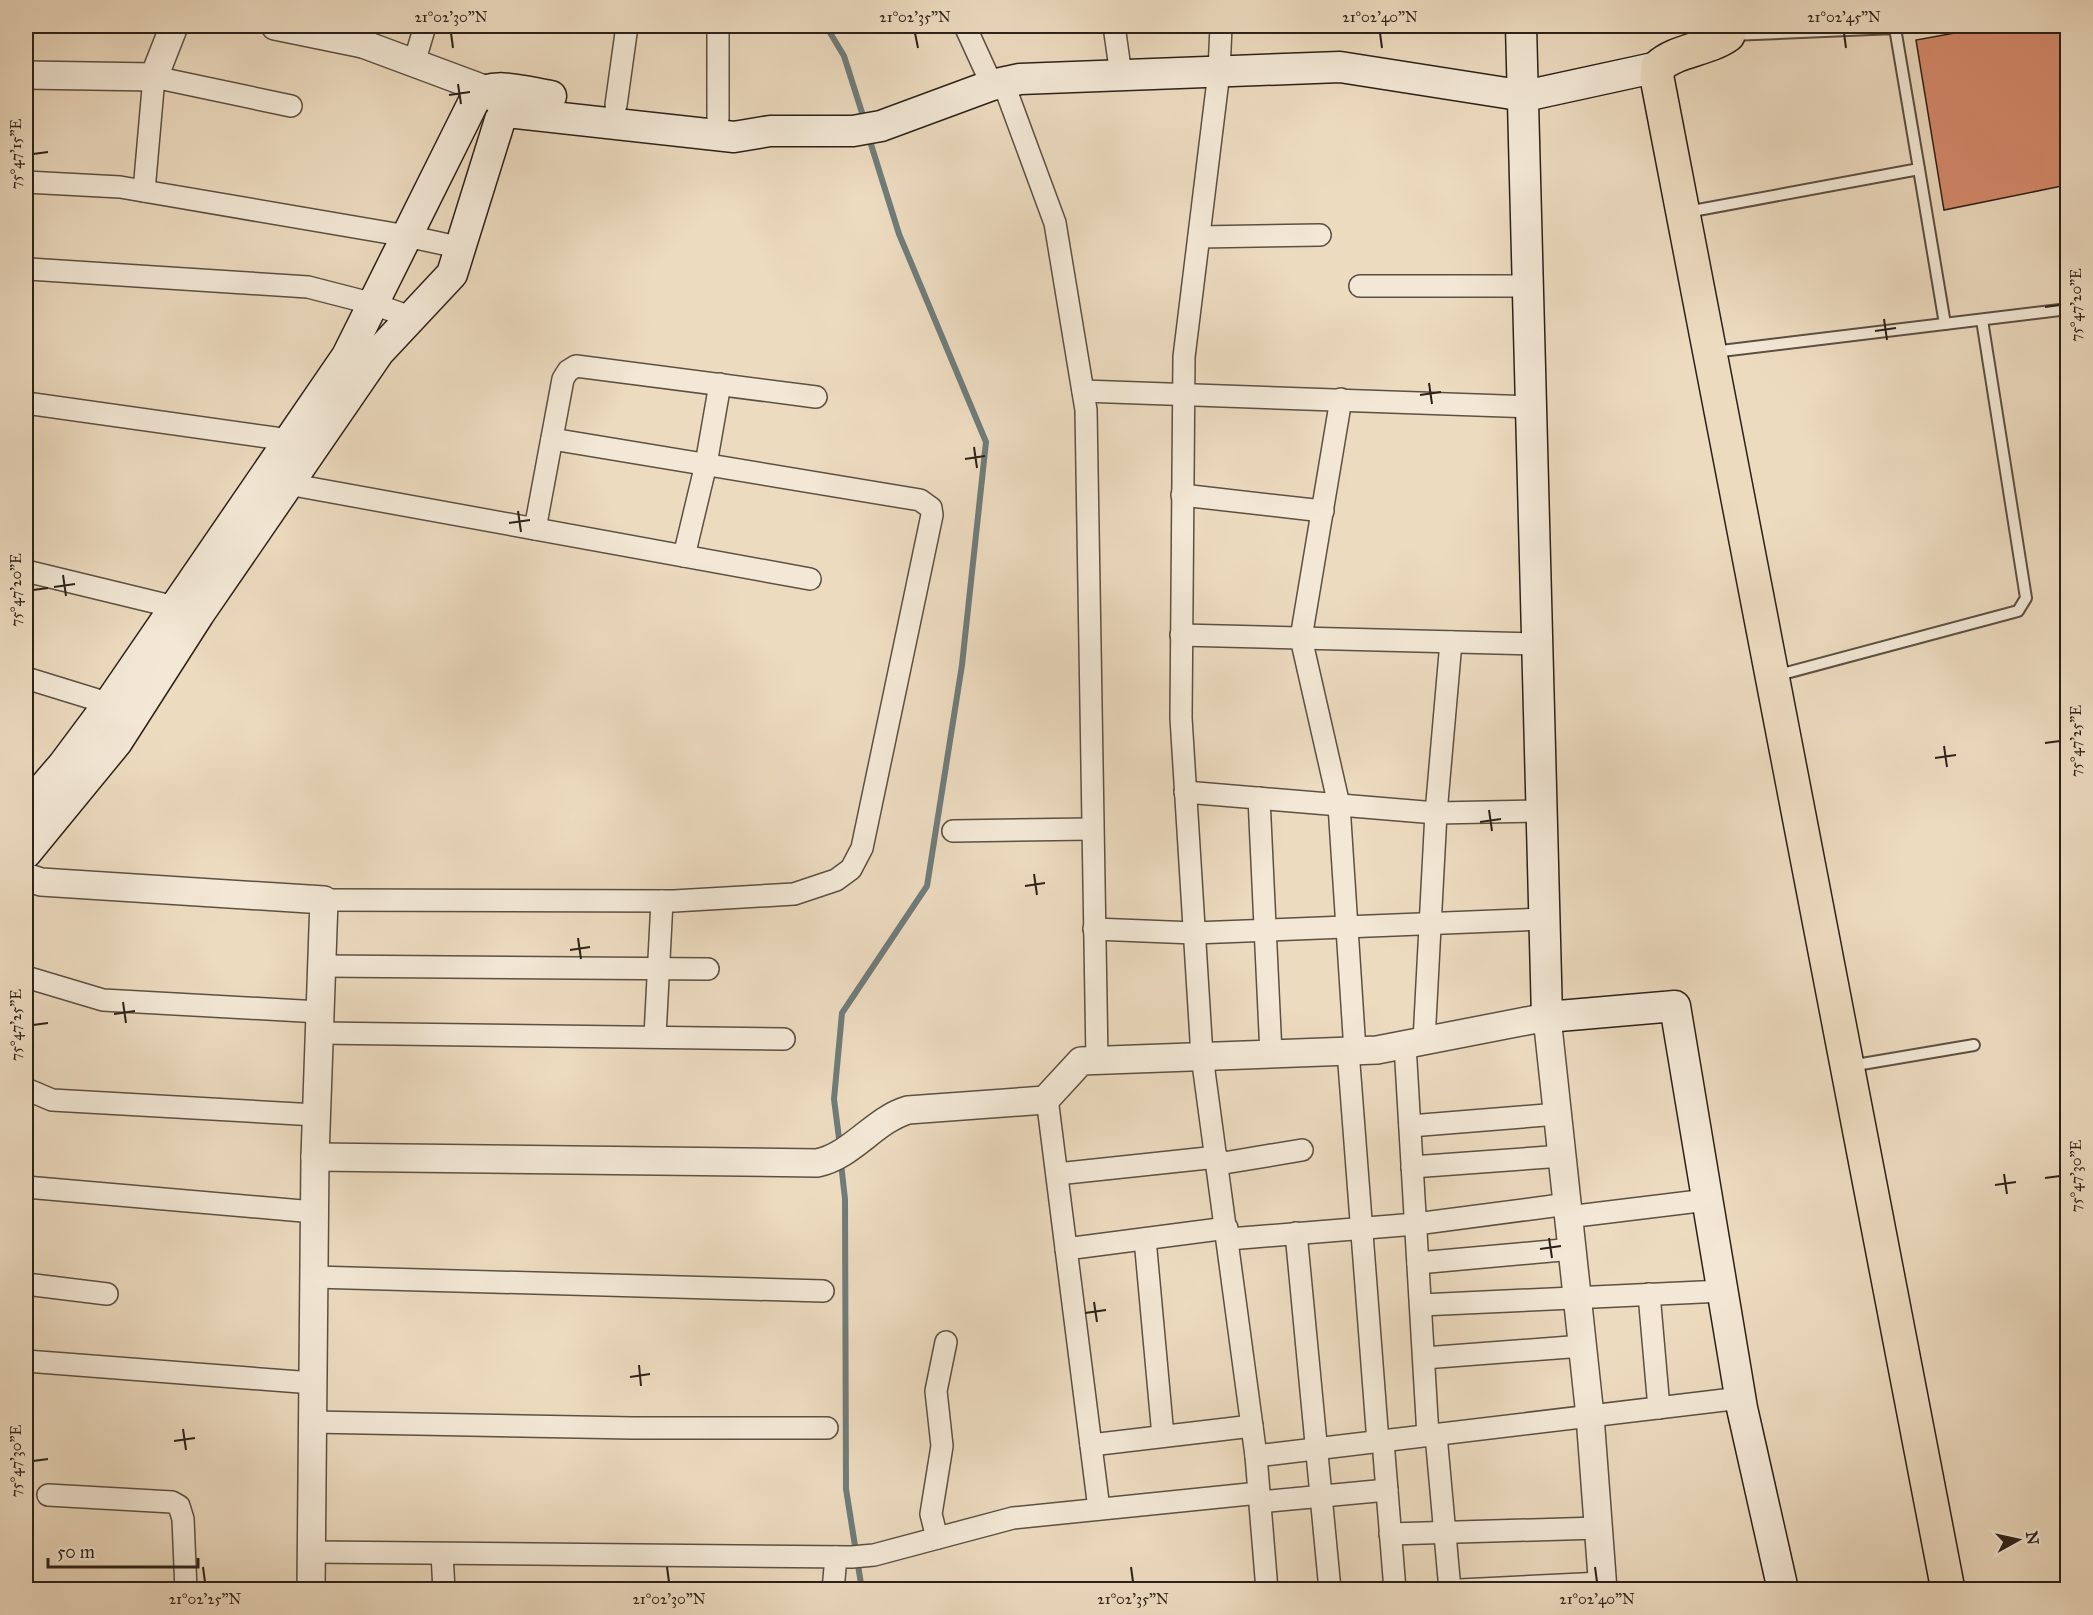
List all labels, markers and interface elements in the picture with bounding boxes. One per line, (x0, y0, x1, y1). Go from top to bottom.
text: 21°02'30"N (414, 8, 488, 26)
text: 21°02'35"N (879, 8, 951, 26)
text: 21°02'40"N (1342, 8, 1418, 26)
text: 21°02'45"N (1807, 8, 1881, 26)
text: 75°47'15"E (7, 119, 25, 189)
text: 75°47'20"E (2067, 268, 2085, 342)
text: 75°47'20"E (7, 553, 25, 627)
text: 75°47'25"E (2067, 705, 2085, 777)
text: 75°47'25"E (7, 989, 25, 1061)
text: 75°47'30"E (2067, 1140, 2085, 1212)
text: 75°47'30"E (7, 1425, 25, 1497)
north arrow (1988, 1510, 2048, 1570)
text: N (2022, 1530, 2043, 1546)
scale bar (48, 1531, 198, 1569)
text: 50 m (57, 1541, 95, 1563)
text: 21°02'25"N (169, 1590, 242, 1608)
text: 21°02'30"N (632, 1590, 706, 1608)
text: 21°02'35"N (1097, 1590, 1169, 1608)
text: 21°02'40"N (1559, 1590, 1635, 1608)

